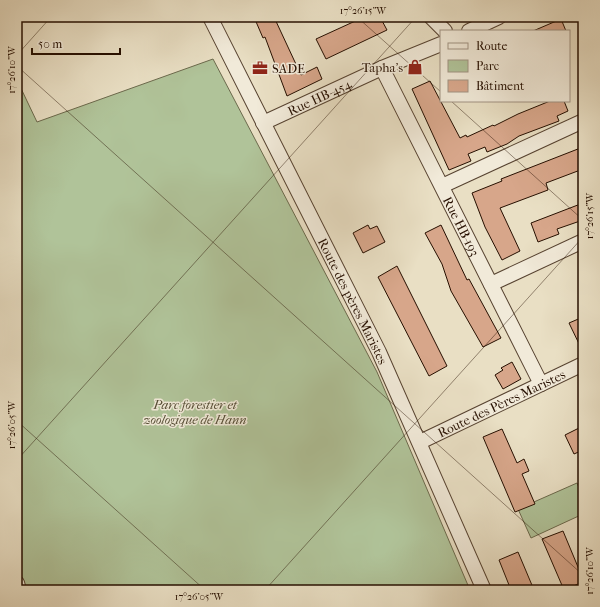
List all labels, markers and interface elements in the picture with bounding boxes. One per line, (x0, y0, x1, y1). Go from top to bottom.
text: 17°26'15"W (340, 5, 387, 17)
scale bar (32, 30, 120, 56)
legend (440, 30, 570, 102)
text: 50 m (38, 37, 62, 51)
text: Route (476, 39, 508, 53)
text: 17°26'10"W (6, 45, 18, 94)
shop icon: Tapha's (406, 58, 424, 76)
office icon: SADE (251, 59, 269, 77)
text: Parc (476, 59, 499, 73)
place label: Tapha's (362, 60, 403, 75)
place label: SADE (272, 61, 305, 76)
street label: Rue HB-454 (285, 76, 354, 119)
text: Bâtiment (476, 79, 525, 93)
text: 17°26'15"W (584, 192, 596, 239)
street label: Rue HB-193 (440, 194, 482, 259)
street label: Route des pères Maristes (315, 236, 390, 367)
street label: Route des Pères Maristes (435, 367, 568, 440)
park label: Parc forestier et zoologique de Hann (143, 397, 247, 427)
text: 17°26'05"W (6, 400, 18, 449)
text: 17°26'10"W (584, 546, 596, 595)
text: 17°26'05"W (175, 591, 224, 603)

